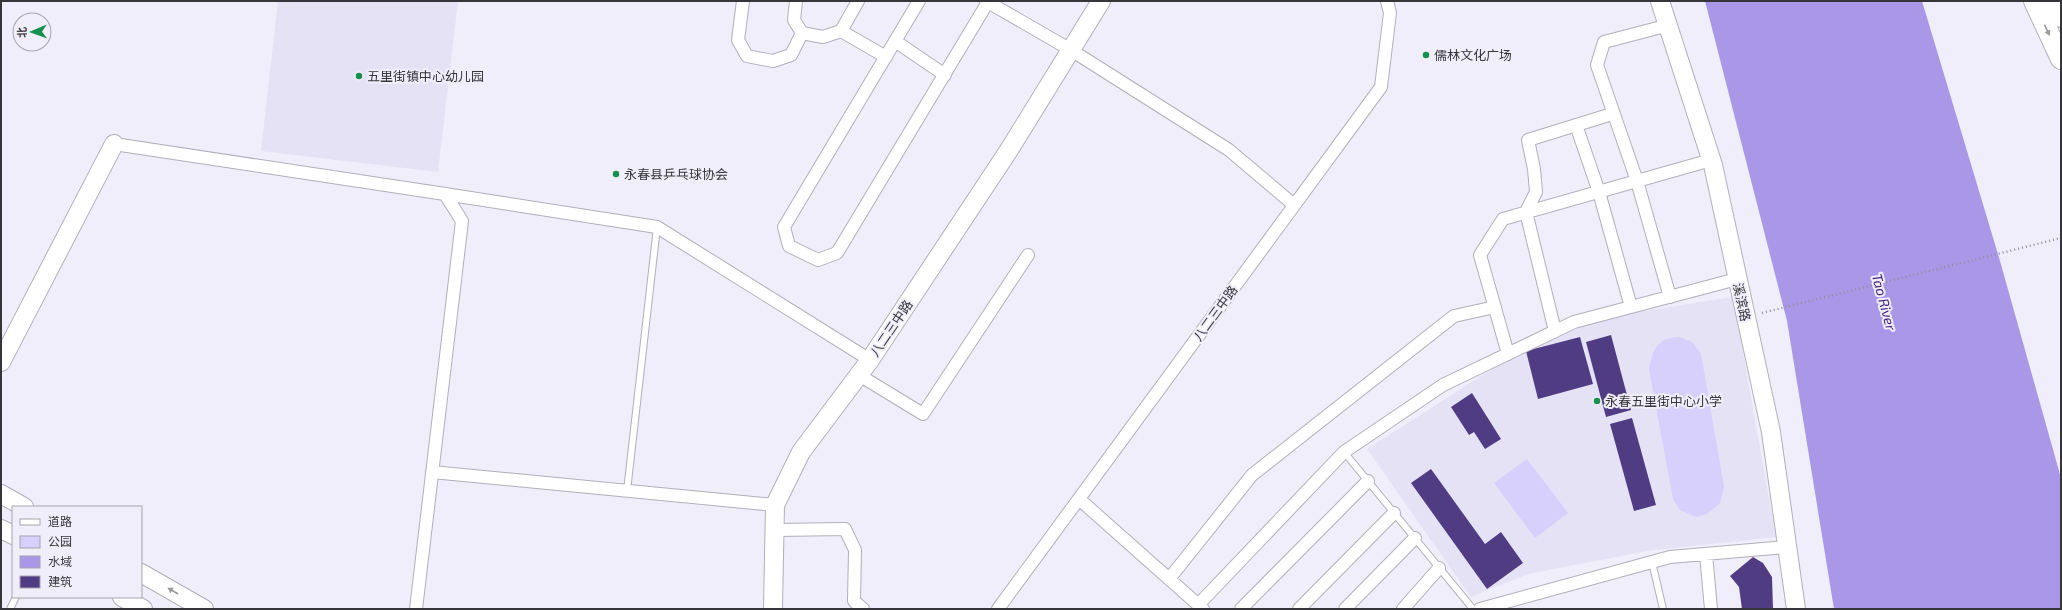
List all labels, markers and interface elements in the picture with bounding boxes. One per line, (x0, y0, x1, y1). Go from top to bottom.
north arrow (12, 12, 52, 52)
one-way arrow (2044, 25, 2050, 36)
text: 北 (15, 27, 28, 38)
place label: 儒林文化广场 (1434, 47, 1512, 63)
marker: 儒林文化广场 (1421, 50, 1431, 60)
place label: 五里街镇中心幼儿园 (367, 68, 484, 84)
marker: 五里街镇中心幼儿园 (354, 71, 364, 81)
place label: 永春县乒乓球协会 (624, 166, 728, 182)
marker: 永春县乒乓球协会 (611, 169, 621, 179)
water label: Tao River (1869, 272, 1900, 333)
street label: 溪滨路 (1730, 281, 1754, 323)
street label: 八二三中路 (1189, 282, 1241, 344)
street label: 八二三中路 (866, 297, 916, 359)
place label: 永春五里街中心小学 (1605, 393, 1722, 409)
marker: 永春五里街中心小学 (1592, 396, 1602, 406)
legend (12, 506, 142, 598)
text: 道路 (48, 514, 72, 528)
text: 公园 (48, 534, 72, 548)
text: 水域 (48, 554, 72, 568)
text: 建筑 (48, 574, 72, 588)
one-way arrow (167, 588, 179, 595)

